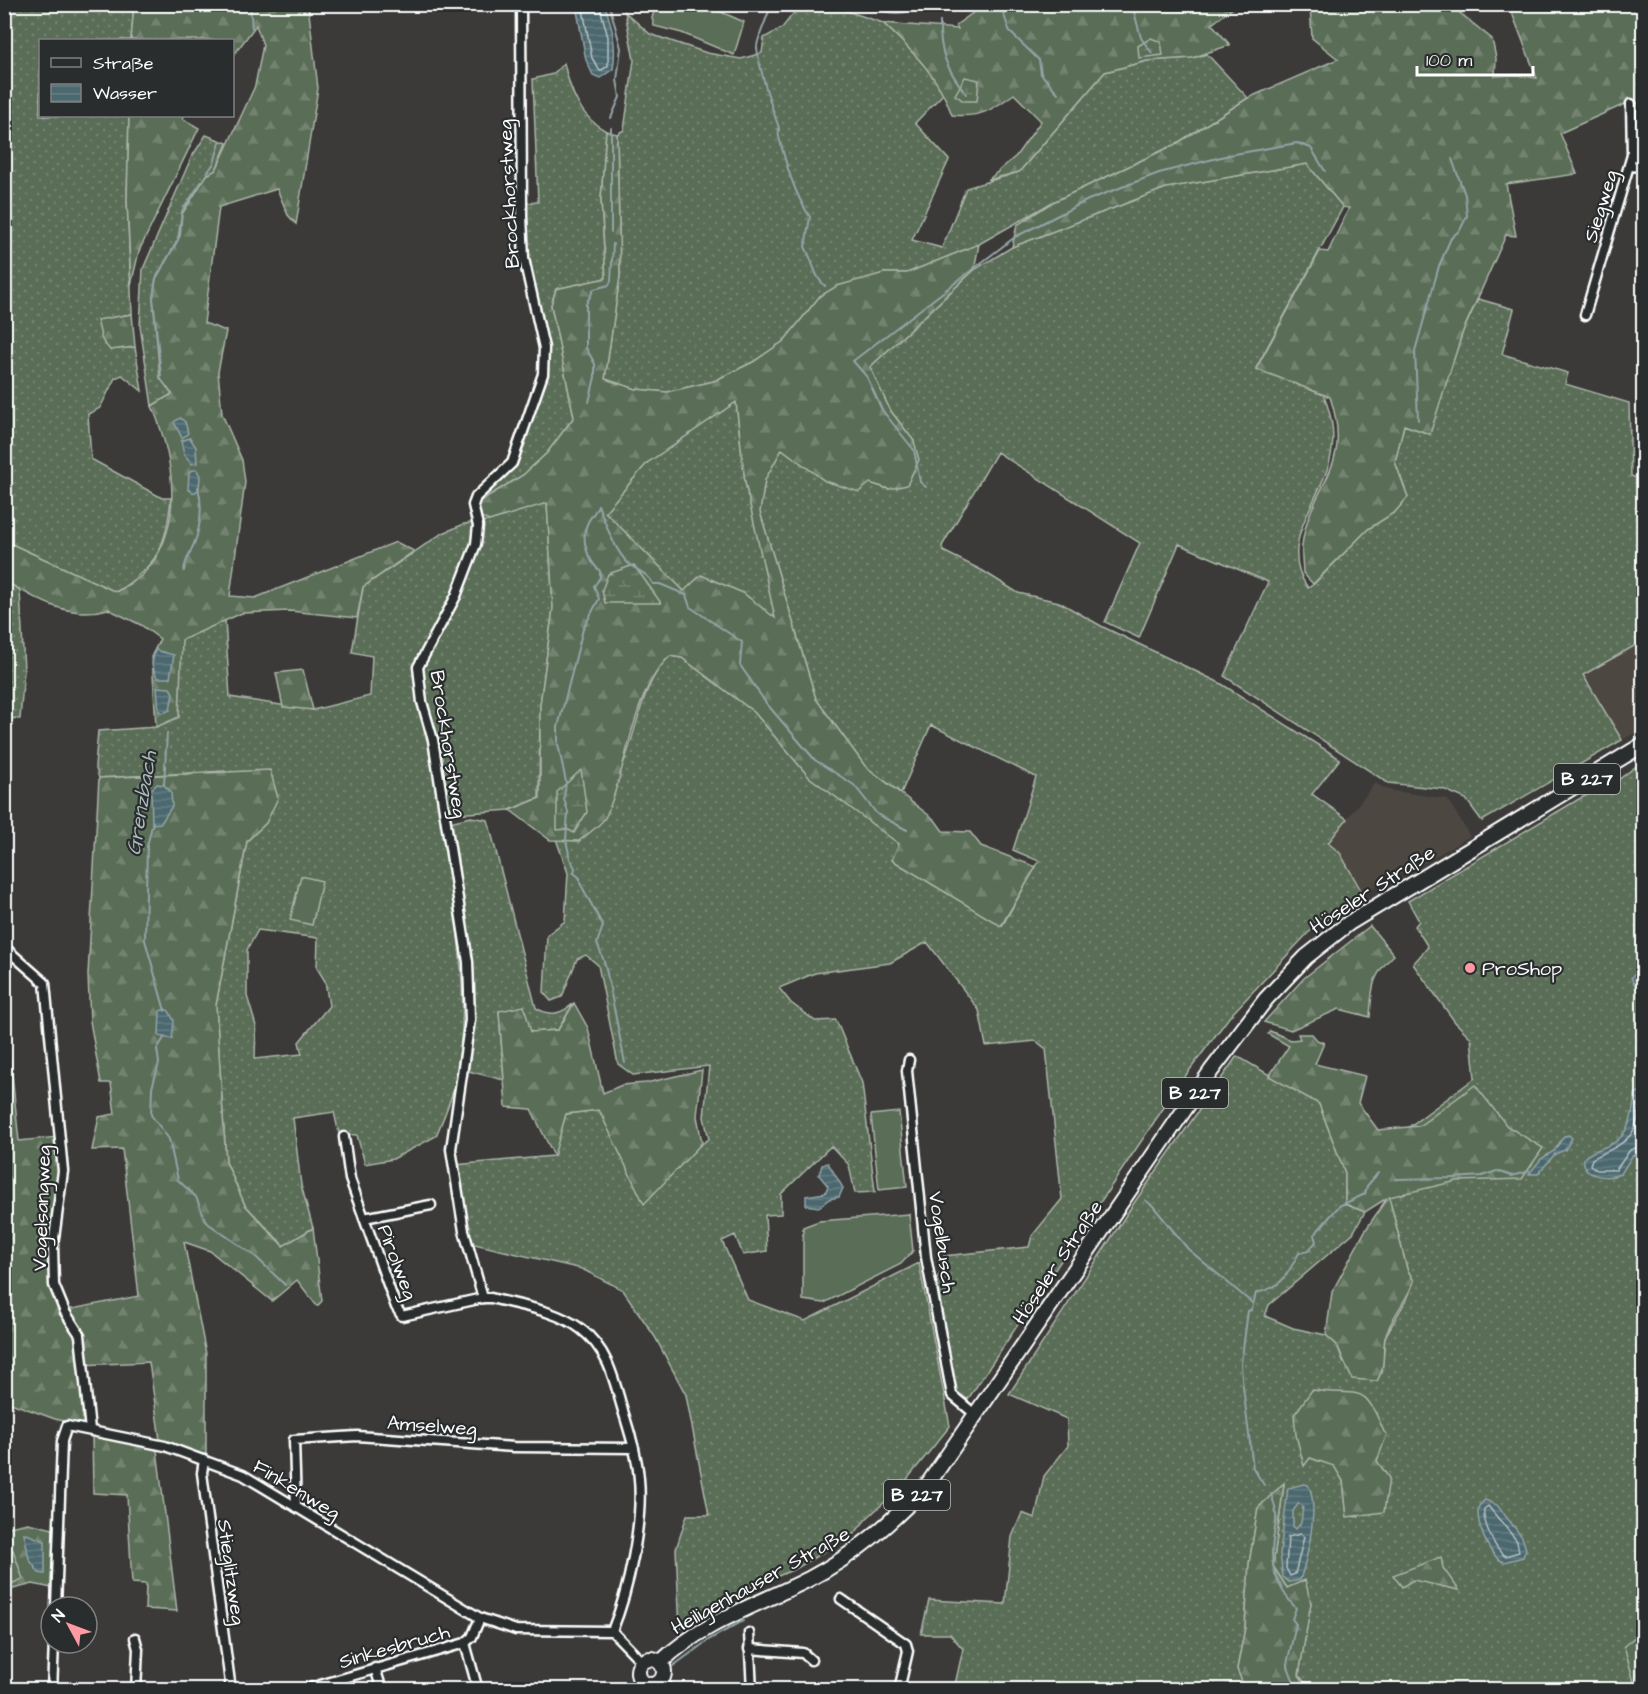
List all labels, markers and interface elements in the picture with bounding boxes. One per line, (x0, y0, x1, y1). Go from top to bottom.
legend (39, 39, 234, 117)
scale bar (1417, 39, 1532, 77)
text: 100 m (1426, 48, 1472, 73)
text: Straße (93, 51, 154, 76)
text: Wasser (93, 81, 157, 106)
street label: Brockhorstweg (491, 119, 528, 269)
street label: Siegweg (1577, 167, 1626, 246)
street label: Brockhorstweg (422, 668, 473, 820)
water label: Grenzbach (119, 748, 164, 857)
road number: B 227 (1554, 764, 1620, 794)
street label: Höseler Straße (1304, 839, 1441, 941)
place label: ProShop (1482, 955, 1562, 983)
marker: ProShop (1463, 961, 1477, 975)
road number: B 227 (1162, 1078, 1228, 1108)
street label: Vogelsangweg (26, 1145, 59, 1271)
street label: Vogelbusch (920, 1190, 963, 1295)
street label: Höseler Straße (1006, 1195, 1110, 1330)
street label: Pirolweg (369, 1221, 424, 1304)
street label: Amselweg (386, 1409, 478, 1444)
street label: Finkenweg (247, 1453, 345, 1528)
road number: B 227 (884, 1480, 950, 1510)
street label: Stieglitzweg (209, 1517, 252, 1627)
street label: Heiligenhauser Straße (666, 1520, 856, 1643)
north arrow (39, 1595, 99, 1655)
text: N (47, 1605, 70, 1627)
street label: Sinkesbruch (336, 1618, 453, 1676)

